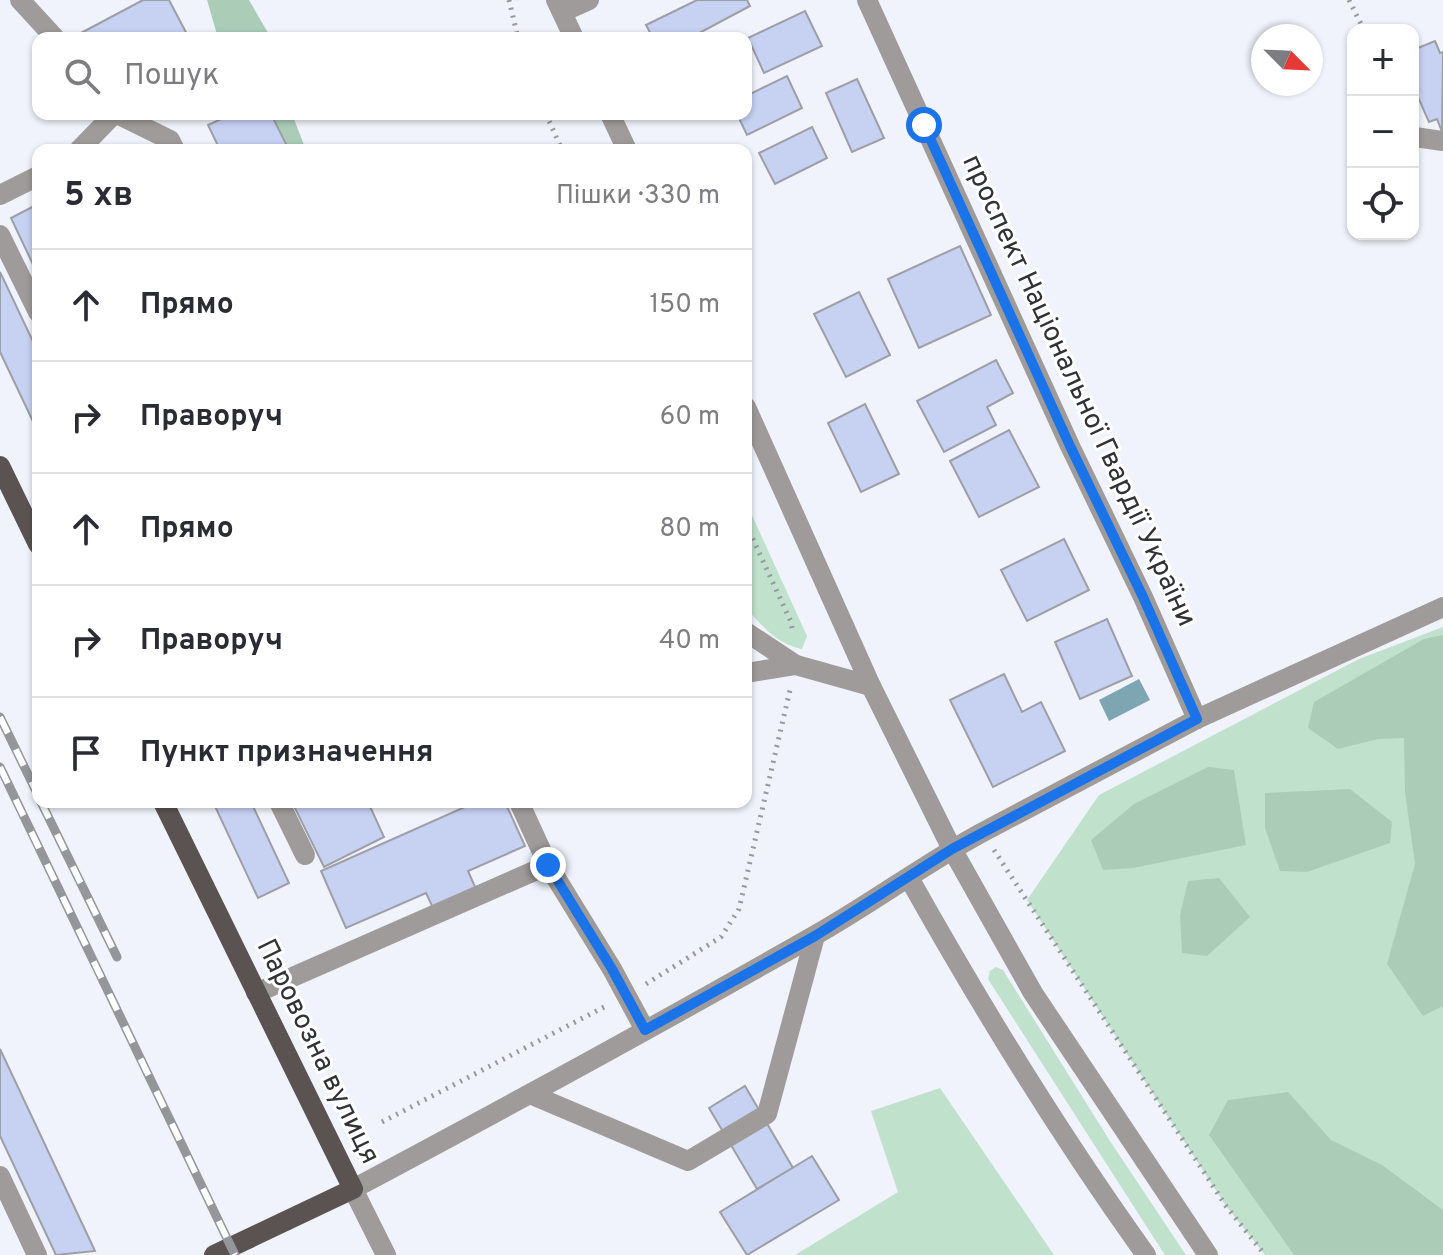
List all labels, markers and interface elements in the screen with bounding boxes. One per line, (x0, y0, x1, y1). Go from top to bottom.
north arrow (1251, 24, 1323, 96)
map controls (1347, 24, 1419, 240)
button: + (1347, 24, 1419, 96)
search box (32, 32, 752, 120)
icon: search (60, 54, 104, 98)
text: Пошук (124, 58, 219, 95)
button: − (1347, 96, 1419, 168)
route start (906, 107, 942, 143)
street label: проспект Національної Гвардії України (952, 149, 1204, 633)
button: locate (1347, 168, 1419, 240)
text: 5 хв (64, 175, 133, 218)
text: Пішки · 330 m (556, 180, 720, 213)
icon: ahead (64, 283, 108, 327)
text: Прямо (140, 287, 234, 324)
text: 150 m (649, 289, 720, 322)
icon: right (64, 395, 108, 439)
text: Праворуч (140, 399, 283, 436)
text: 60 m (660, 401, 720, 434)
icon: ahead (64, 507, 108, 551)
text: Прямо (140, 511, 234, 548)
text: 80 m (660, 513, 720, 546)
icon: right (64, 619, 108, 663)
text: Праворуч (140, 623, 283, 660)
text: 40 m (659, 625, 720, 658)
icon: arrive (64, 731, 108, 775)
text: Пункт призначення (140, 735, 433, 772)
route end (530, 847, 566, 883)
street label: Паровозна вулиця (247, 934, 387, 1170)

